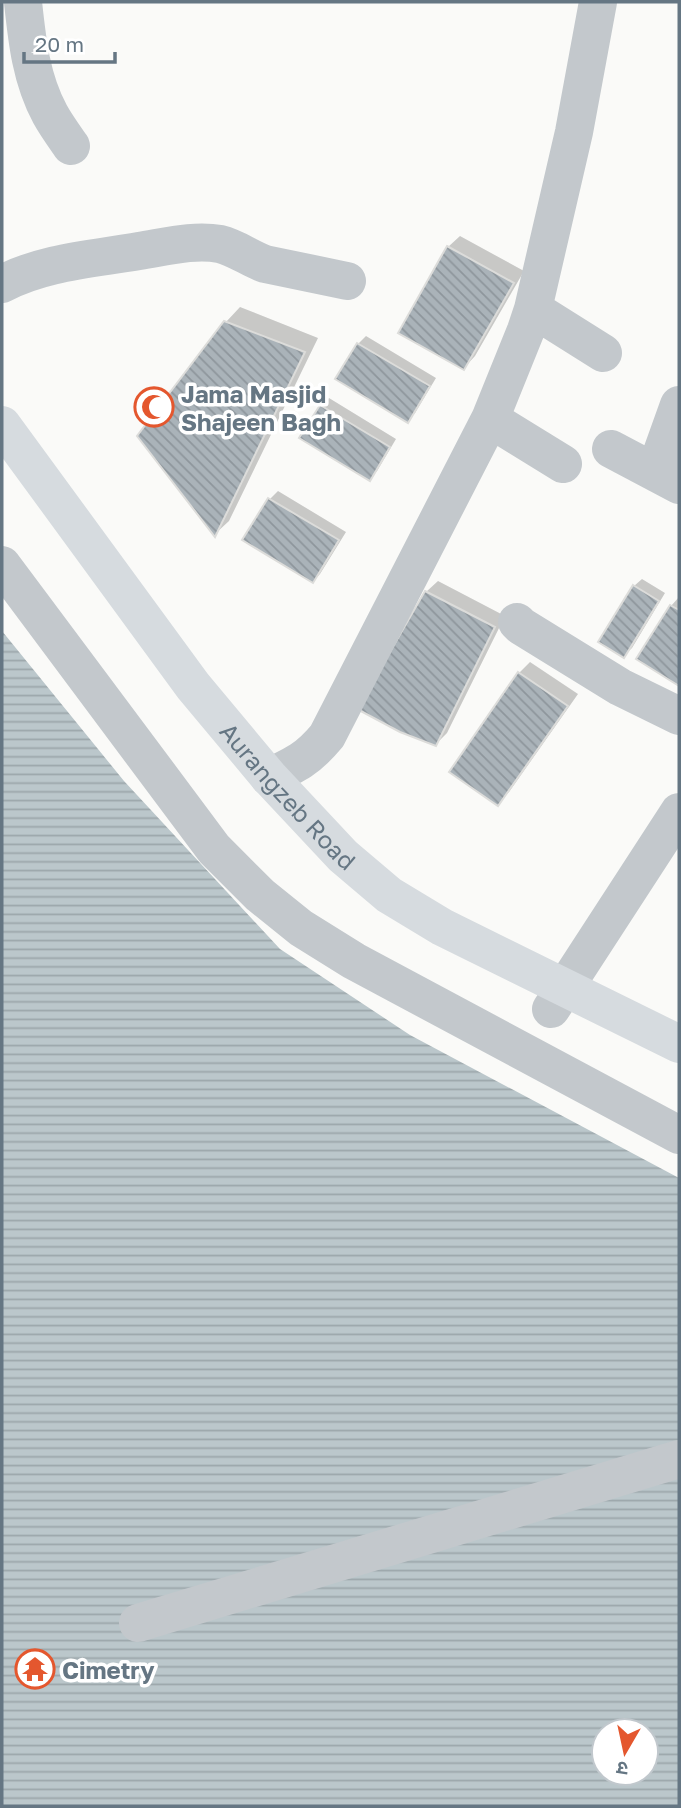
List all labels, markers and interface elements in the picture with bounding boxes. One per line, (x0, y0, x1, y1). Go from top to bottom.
scale bar (24, 21, 116, 65)
text: 20 m (35, 31, 84, 57)
place label: Jama Masjid Shajeen Bagh (181, 379, 341, 436)
mosque icon: Jama Masjid Shajeen Bagh (133, 386, 175, 428)
street label: Aurangzeb Road (215, 716, 362, 875)
temple icon: Cimetry (14, 1648, 56, 1690)
place label: Cimetry (62, 1655, 155, 1684)
north arrow (590, 1717, 660, 1787)
text: उ (614, 1757, 630, 1782)

